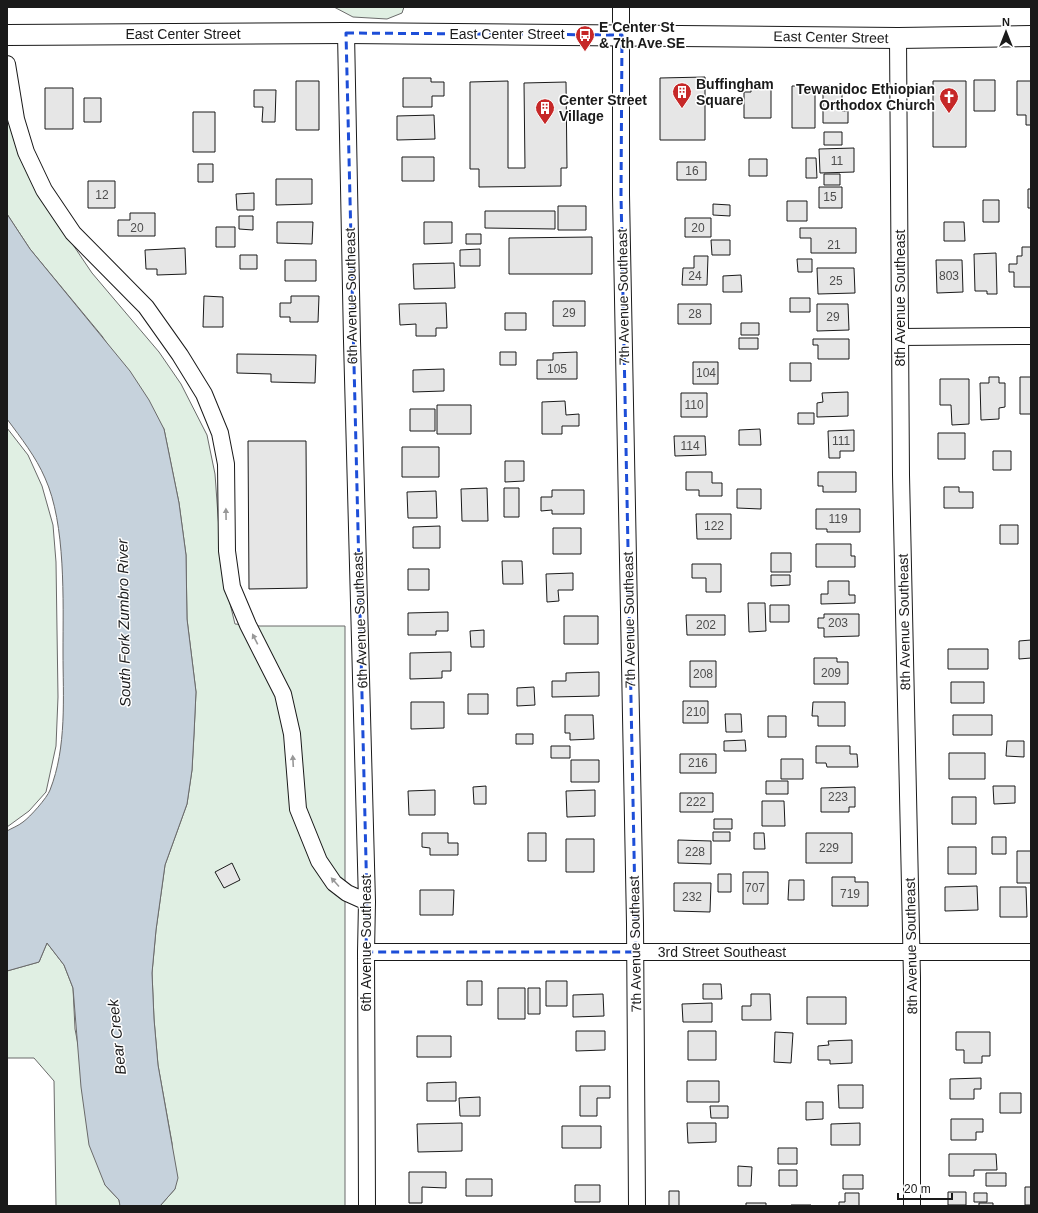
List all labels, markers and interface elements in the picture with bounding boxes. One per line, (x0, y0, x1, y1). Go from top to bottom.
north arrow (986, 12, 1026, 52)
text: N (1002, 16, 1010, 28)
place label: E Center St & 7th Ave SE (599, 19, 685, 51)
bus stop icon: E Center St & 7th Ave SE (574, 24, 596, 52)
street label: East Center Street (125, 26, 241, 42)
street label: East Center Street (449, 26, 565, 42)
street label: East Center Street (773, 28, 889, 46)
place label: Buffingham Square (696, 76, 774, 108)
building icon: Buffingham Square (671, 81, 693, 109)
place label: Tewanidoc Ethiopian Orthodox Church (796, 81, 935, 113)
church icon: Tewanidoc Ethiopian Orthodox Church (938, 86, 960, 114)
place label: Center Street Village (559, 92, 647, 124)
building icon: Center Street Village (534, 97, 556, 125)
house number: 11 (831, 154, 844, 168)
house number: 16 (685, 164, 699, 178)
house number: 12 (95, 188, 109, 202)
house number: 15 (823, 190, 837, 204)
house number: 20 (130, 221, 144, 235)
house number: 20 (691, 221, 705, 235)
street label: 6th Avenue Southeast (342, 227, 360, 365)
street label: 7th Avenue Southeast (614, 228, 632, 366)
street label: 8th Avenue Southeast (892, 230, 908, 366)
house number: 21 (827, 238, 841, 252)
house number: 24 (688, 269, 702, 283)
house number: 803 (939, 269, 959, 283)
house number: 25 (829, 274, 843, 288)
house number: 29 (562, 306, 576, 320)
house number: 28 (688, 307, 702, 321)
house number: 29 (826, 310, 840, 324)
house number: 105 (547, 362, 567, 376)
house number: 104 (696, 366, 716, 380)
house number: 110 (684, 398, 704, 412)
house number: 111 (832, 434, 850, 448)
house number: 114 (680, 439, 700, 453)
one-way arrow (223, 507, 229, 520)
house number: 119 (828, 512, 848, 526)
house number: 122 (704, 519, 724, 533)
water label: South Fork Zumbro River (114, 538, 133, 707)
street label: 6th Avenue Southeast (350, 551, 370, 689)
street label: 7th Avenue Southeast (620, 551, 638, 689)
street label: 8th Avenue Southeast (895, 553, 913, 691)
house number: 203 (828, 616, 848, 630)
house number: 202 (696, 618, 716, 632)
one-way arrow (252, 633, 258, 645)
house number: 209 (821, 666, 841, 680)
house number: 208 (693, 667, 713, 681)
house number: 210 (686, 705, 706, 719)
one-way arrow (290, 755, 297, 767)
house number: 216 (688, 756, 708, 770)
house number: 223 (828, 790, 848, 804)
house number: 222 (686, 795, 706, 809)
house number: 229 (819, 841, 839, 855)
house number: 228 (685, 845, 705, 859)
street label: 6th Avenue Southeast (358, 875, 374, 1011)
street label: 7th Avenue Southeast (626, 875, 644, 1013)
one-way arrow (330, 877, 340, 887)
street label: 8th Avenue Southeast (902, 877, 920, 1015)
house number: 707 (745, 881, 765, 895)
house number: 719 (840, 887, 860, 901)
house number: 232 (682, 890, 702, 904)
street label: 3rd Street Southeast (658, 944, 786, 960)
water label: Bear Creek (104, 997, 129, 1076)
scale bar (898, 1175, 952, 1201)
text: 20 m (904, 1182, 931, 1196)

